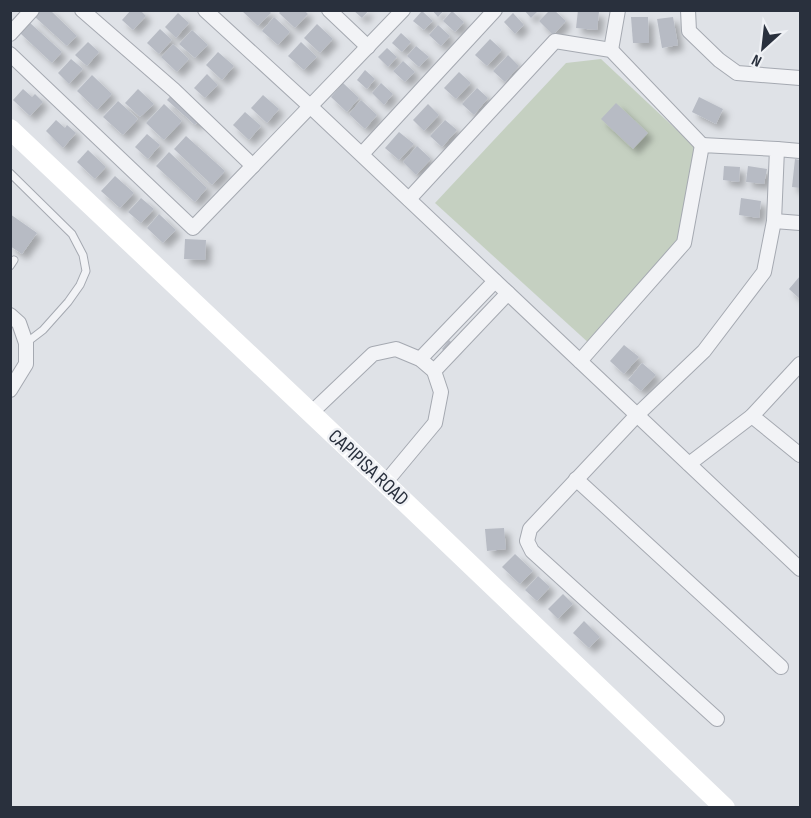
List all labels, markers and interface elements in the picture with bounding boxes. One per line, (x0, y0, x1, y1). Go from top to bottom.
north arrow (733, 18, 793, 78)
text: N (749, 50, 765, 70)
street label: CAPIPISA ROAD (323, 425, 413, 511)

